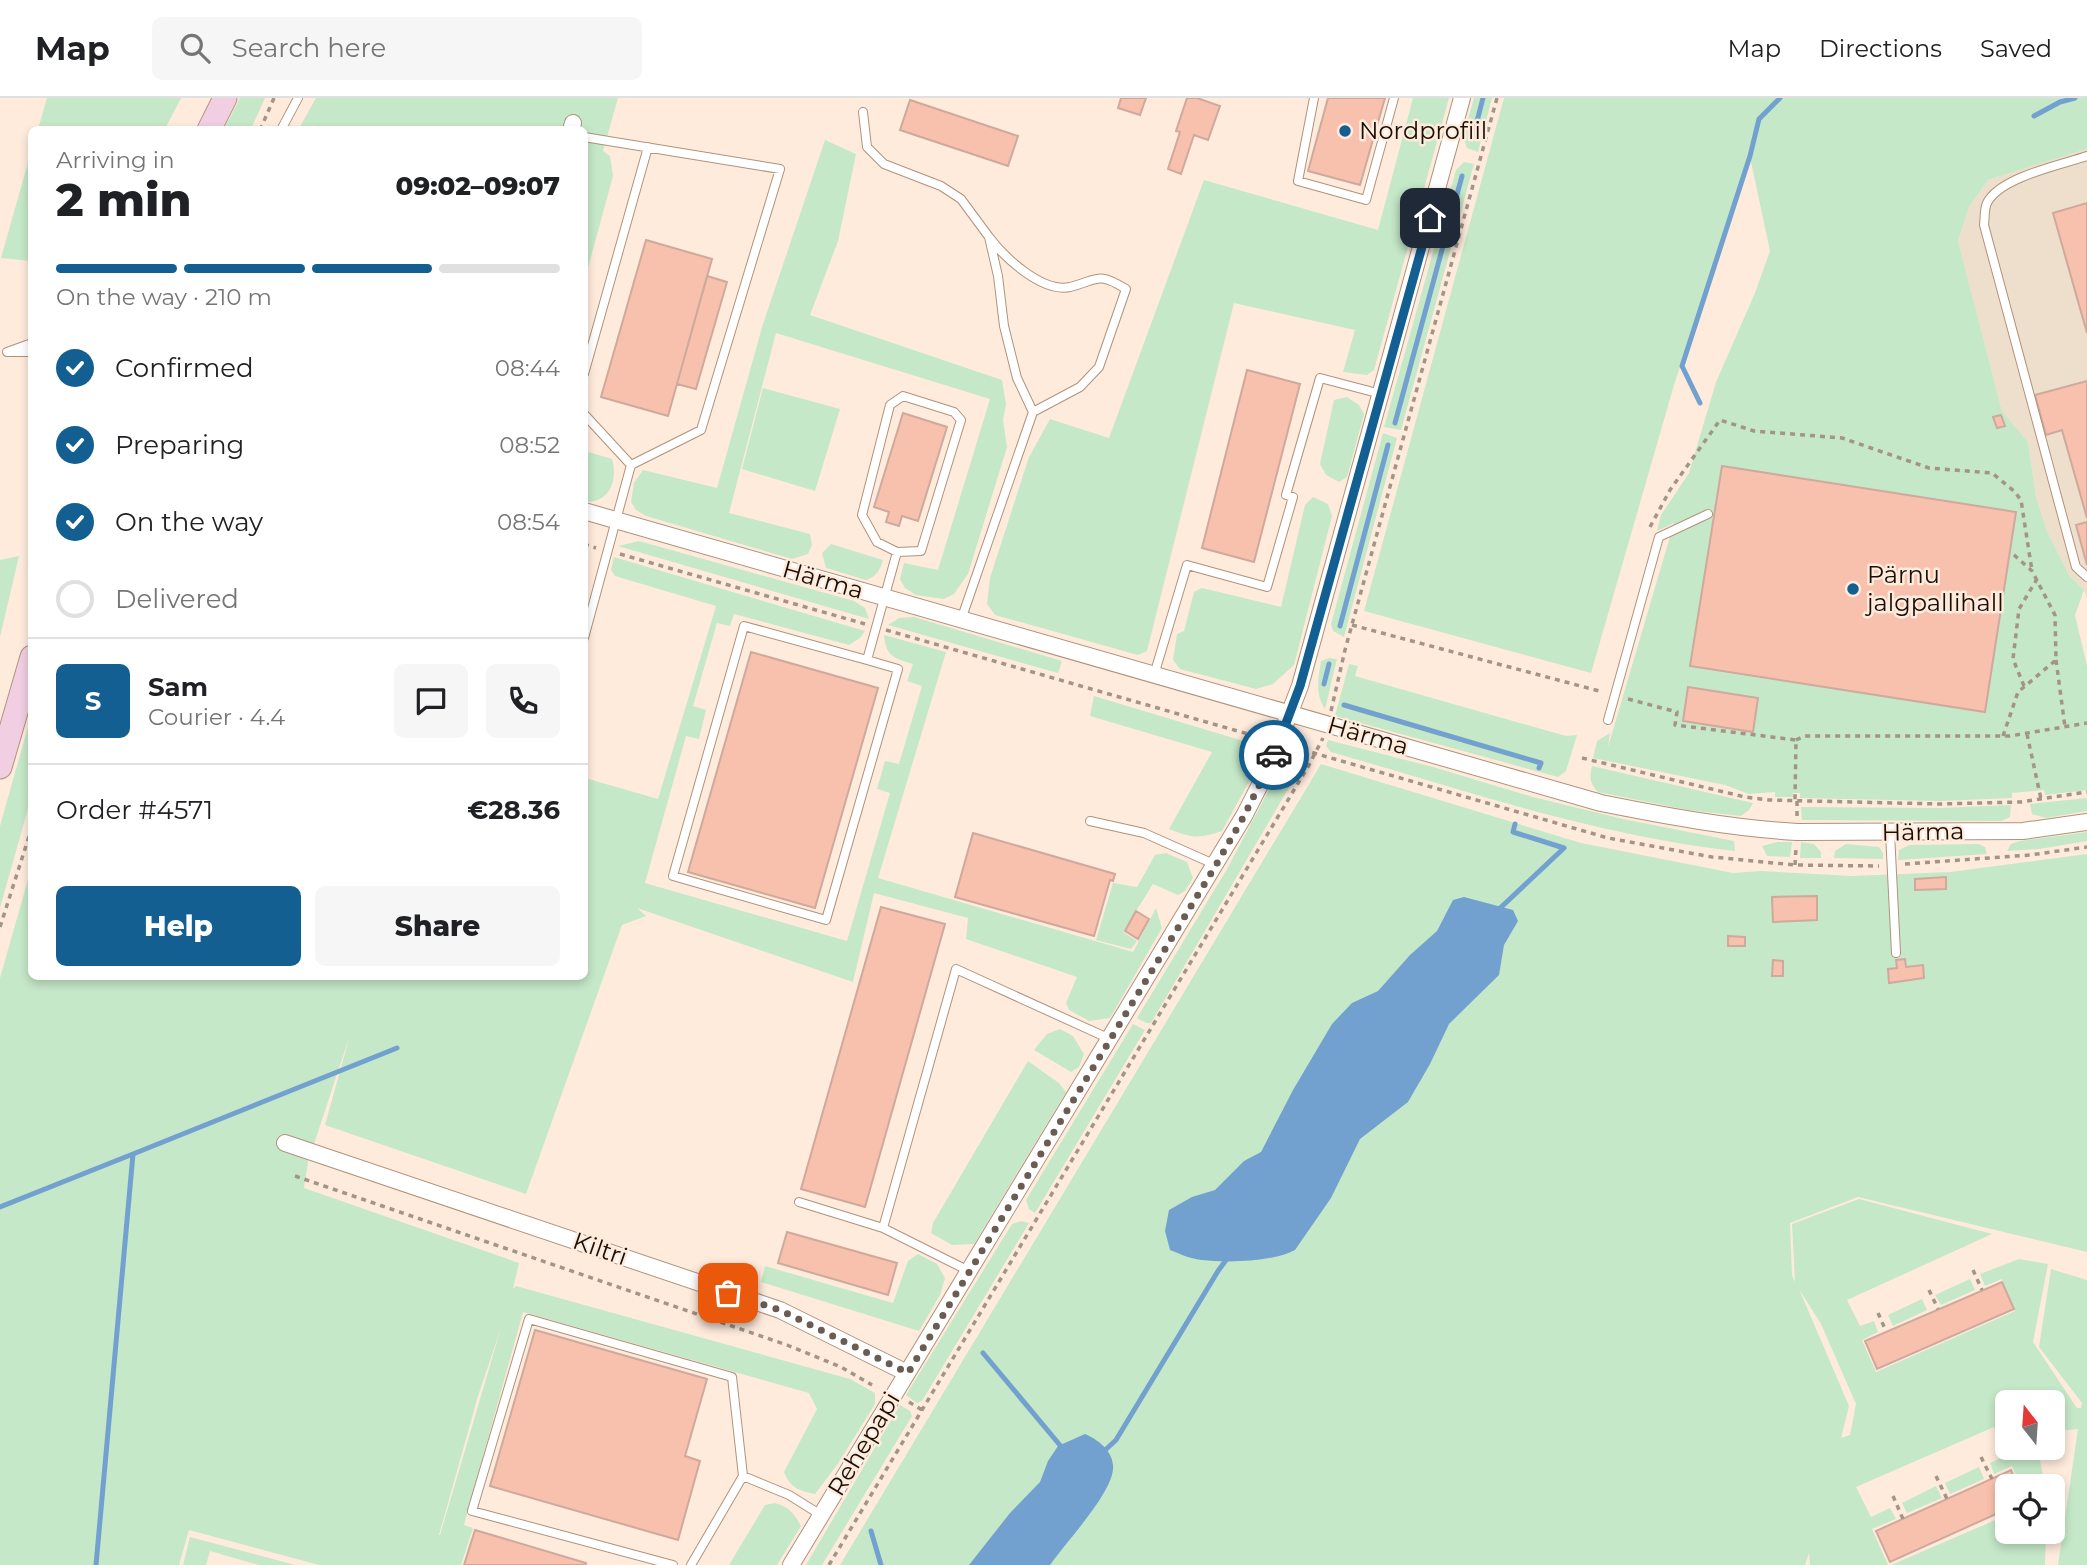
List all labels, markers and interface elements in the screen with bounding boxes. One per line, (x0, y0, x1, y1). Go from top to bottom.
search box (152, 17, 642, 80)
text: Map (35, 28, 110, 68)
icon: search (176, 29, 214, 67)
text: Search here (232, 32, 386, 64)
text: Map (1728, 34, 1781, 63)
text: Directions (1819, 34, 1942, 63)
text: Saved (1980, 34, 2052, 63)
place label: Nordprofiil (1359, 116, 1487, 145)
marker: Nordprofiil (1337, 123, 1353, 139)
text: Arriving in (56, 146, 175, 174)
text: 09:02–09:07 (396, 170, 560, 202)
text: 2 min (56, 171, 191, 228)
pin (1400, 188, 1460, 248)
icon: home (1411, 199, 1449, 237)
text: On the way · 210 m (56, 283, 272, 311)
icon: check (56, 349, 94, 387)
text: Confirmed (115, 352, 254, 384)
text: 08:44 (495, 354, 560, 382)
icon: check (56, 426, 94, 464)
text: Preparing (115, 429, 244, 461)
text: 08:52 (499, 431, 560, 459)
icon: check (56, 503, 94, 541)
text: On the way (115, 506, 263, 538)
text: 08:54 (497, 508, 560, 536)
street label: Härma (779, 554, 867, 605)
place label: Pärnu jalgpallihall (1864, 560, 2004, 617)
marker: Pärnu jalgpallihall (1845, 581, 1861, 597)
text: Delivered (115, 583, 239, 615)
button: chat (394, 664, 468, 738)
button: phone (486, 664, 560, 738)
text: Sam (148, 671, 208, 703)
text: S (85, 685, 101, 717)
text: Courier · 4.4 (148, 703, 285, 731)
street label: Härma (1324, 710, 1412, 761)
courier (1239, 720, 1309, 790)
icon: car (1255, 736, 1293, 774)
text: Order #4571 (56, 794, 213, 826)
text: €28.36 (467, 794, 560, 826)
street label: Härma (1881, 816, 1965, 847)
button: Help (56, 886, 301, 966)
button: Share (315, 886, 560, 966)
street label: Kiltri (569, 1226, 631, 1271)
pin (698, 1263, 758, 1323)
icon: bag (709, 1274, 747, 1312)
street label: Rehepapi (821, 1387, 906, 1501)
north arrow (1995, 1390, 2065, 1460)
map controls (1995, 1390, 2065, 1544)
button: locate (1995, 1474, 2065, 1544)

